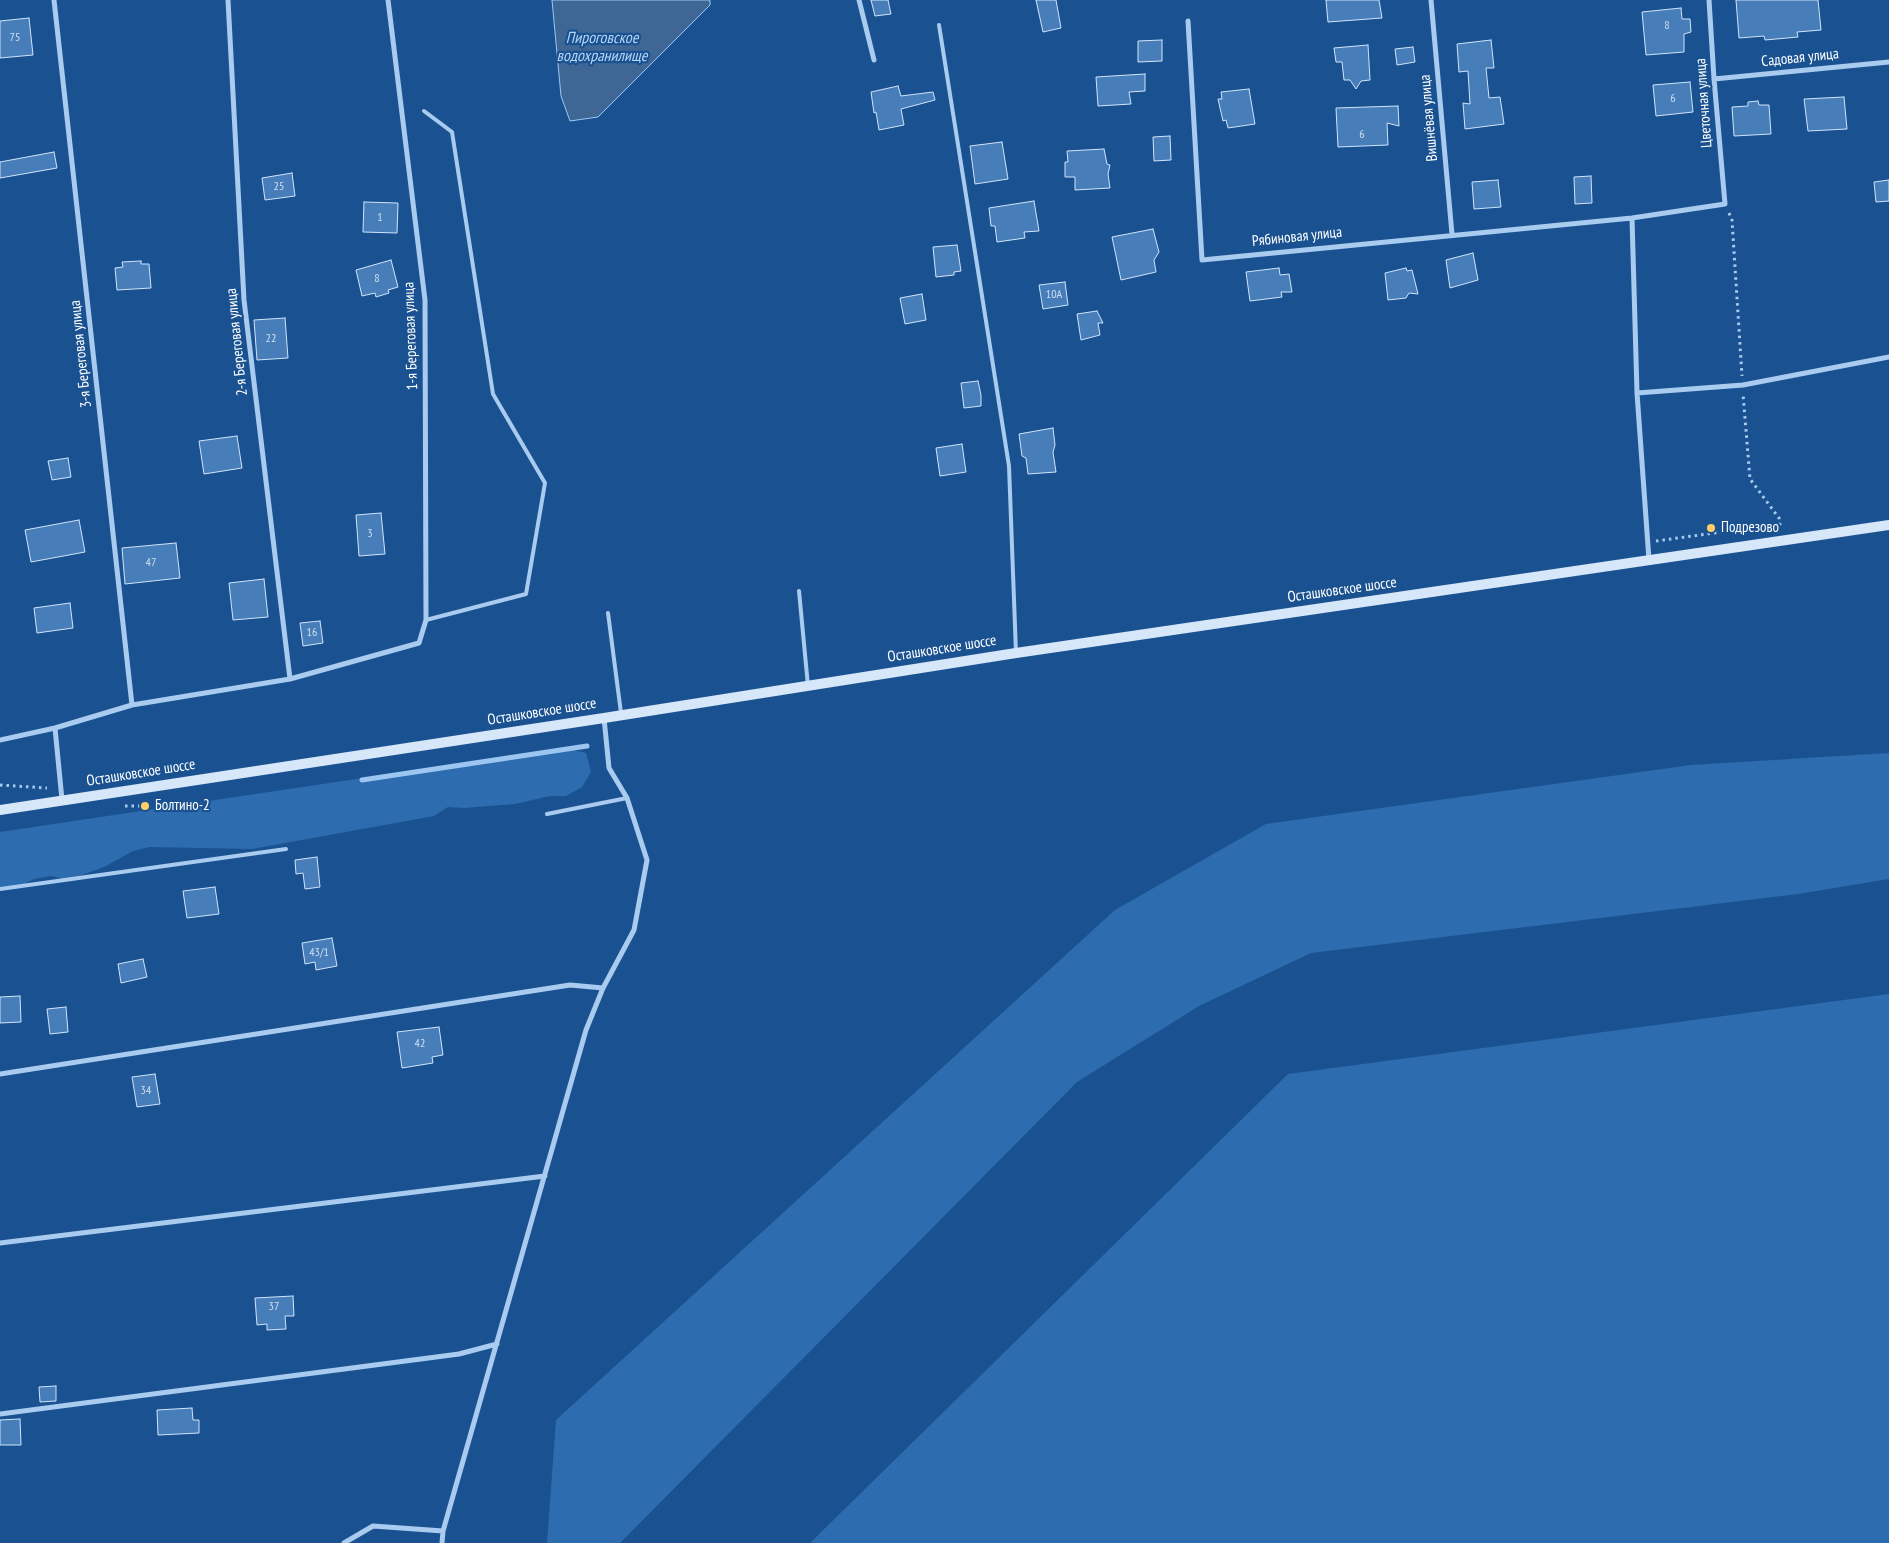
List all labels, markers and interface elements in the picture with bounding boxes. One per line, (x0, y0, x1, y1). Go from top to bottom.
house number: 8 (1664, 19, 1670, 33)
water label: Пироговское водохранилище (557, 28, 647, 66)
house number: 75 (10, 31, 20, 45)
street label: Садовая улица (1760, 45, 1840, 71)
street label: Цветочная улица (1692, 58, 1716, 148)
street label: Вишнёвая улица (1416, 74, 1442, 162)
house number: 6 (1670, 92, 1676, 106)
house number: 6 (1359, 128, 1365, 142)
house number: 25 (274, 180, 284, 194)
house number: 1 (377, 211, 383, 225)
street label: Рябиновая улица (1251, 223, 1343, 251)
house number: 8 (374, 272, 380, 286)
street label: 1-я Береговая улица (400, 282, 422, 390)
street label: 2-я Береговая улица (222, 287, 252, 397)
house number: 10А (1046, 288, 1062, 302)
street label: 3-я Береговая улица (66, 299, 96, 409)
house number: 22 (266, 332, 276, 346)
place label: Подрезово (1721, 519, 1779, 537)
marker: Подрезово (1705, 522, 1717, 534)
house number: 3 (367, 527, 373, 541)
house number: 47 (146, 556, 156, 570)
street label: Осташковское шоссе (1286, 573, 1398, 607)
house number: 16 (307, 626, 317, 640)
street label: Осташковское шоссе (886, 632, 998, 666)
street label: Осташковское шоссе (486, 695, 598, 729)
street label: Осташковское шоссе (85, 756, 197, 790)
place label: Болтино-2 (155, 797, 210, 815)
marker: Болтино-2 (139, 800, 151, 812)
house number: 43/1 (309, 946, 329, 960)
house number: 42 (415, 1037, 425, 1051)
house number: 34 (141, 1084, 151, 1098)
house number: 37 (269, 1300, 279, 1314)

